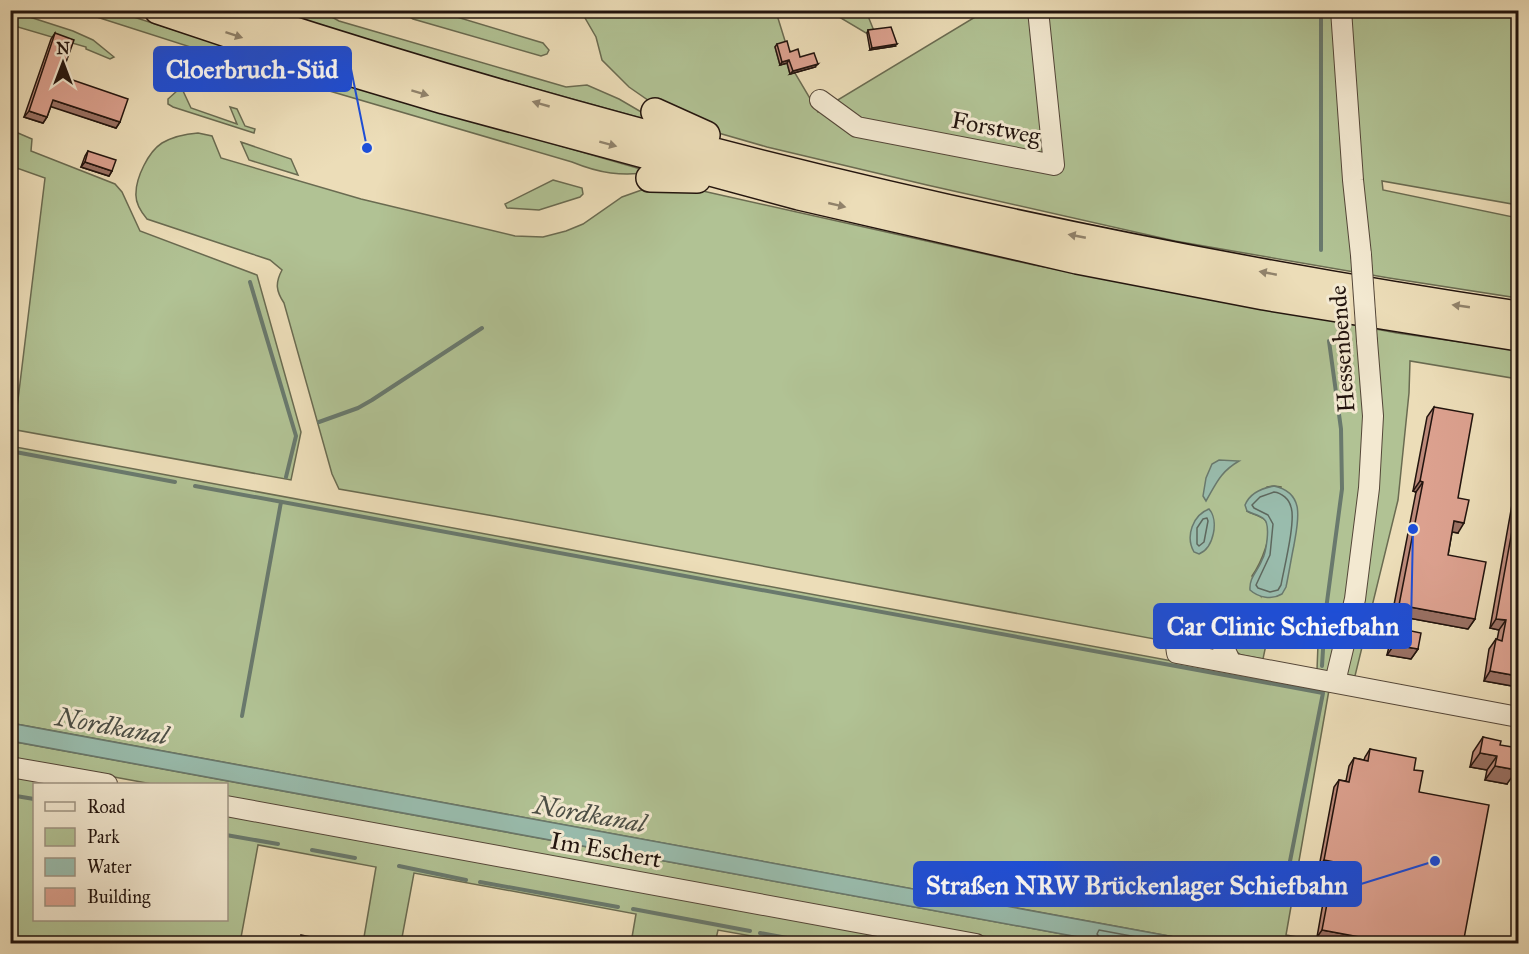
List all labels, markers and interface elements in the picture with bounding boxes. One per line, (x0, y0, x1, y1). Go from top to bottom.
one-way arrow (225, 31, 243, 40)
north arrow (33, 33, 93, 93)
text: N (56, 39, 70, 58)
callout: Cloerbruch-Süd (154, 47, 351, 91)
text: Cloerbruch-Süd (166, 53, 339, 85)
one-way arrow (411, 89, 429, 98)
one-way arrow (532, 99, 550, 108)
street label: Forstweg (949, 105, 1044, 151)
one-way arrow (599, 140, 617, 149)
one-way arrow (828, 201, 847, 210)
one-way arrow (1067, 231, 1086, 240)
one-way arrow (1259, 268, 1278, 277)
street label: Hessenbende (1323, 284, 1361, 414)
one-way arrow (1451, 302, 1470, 311)
callout: Car Clinic Schiefbahn (1154, 604, 1411, 648)
text: Car Clinic Schiefbahn (1167, 610, 1399, 642)
water label: Nordkanal (52, 700, 173, 752)
legend (33, 783, 228, 921)
water label: Nordkanal (530, 788, 651, 840)
text: Road (87, 796, 125, 818)
street label: Im Eschert (548, 825, 664, 875)
text: Park (87, 826, 120, 848)
text: Water (87, 856, 132, 878)
callout: Straßen NRW Brückenlager Schiefbahn (914, 862, 1361, 906)
text: Straßen NRW Brückenlager Schiefbahn (926, 869, 1348, 902)
text: Building (87, 886, 151, 909)

